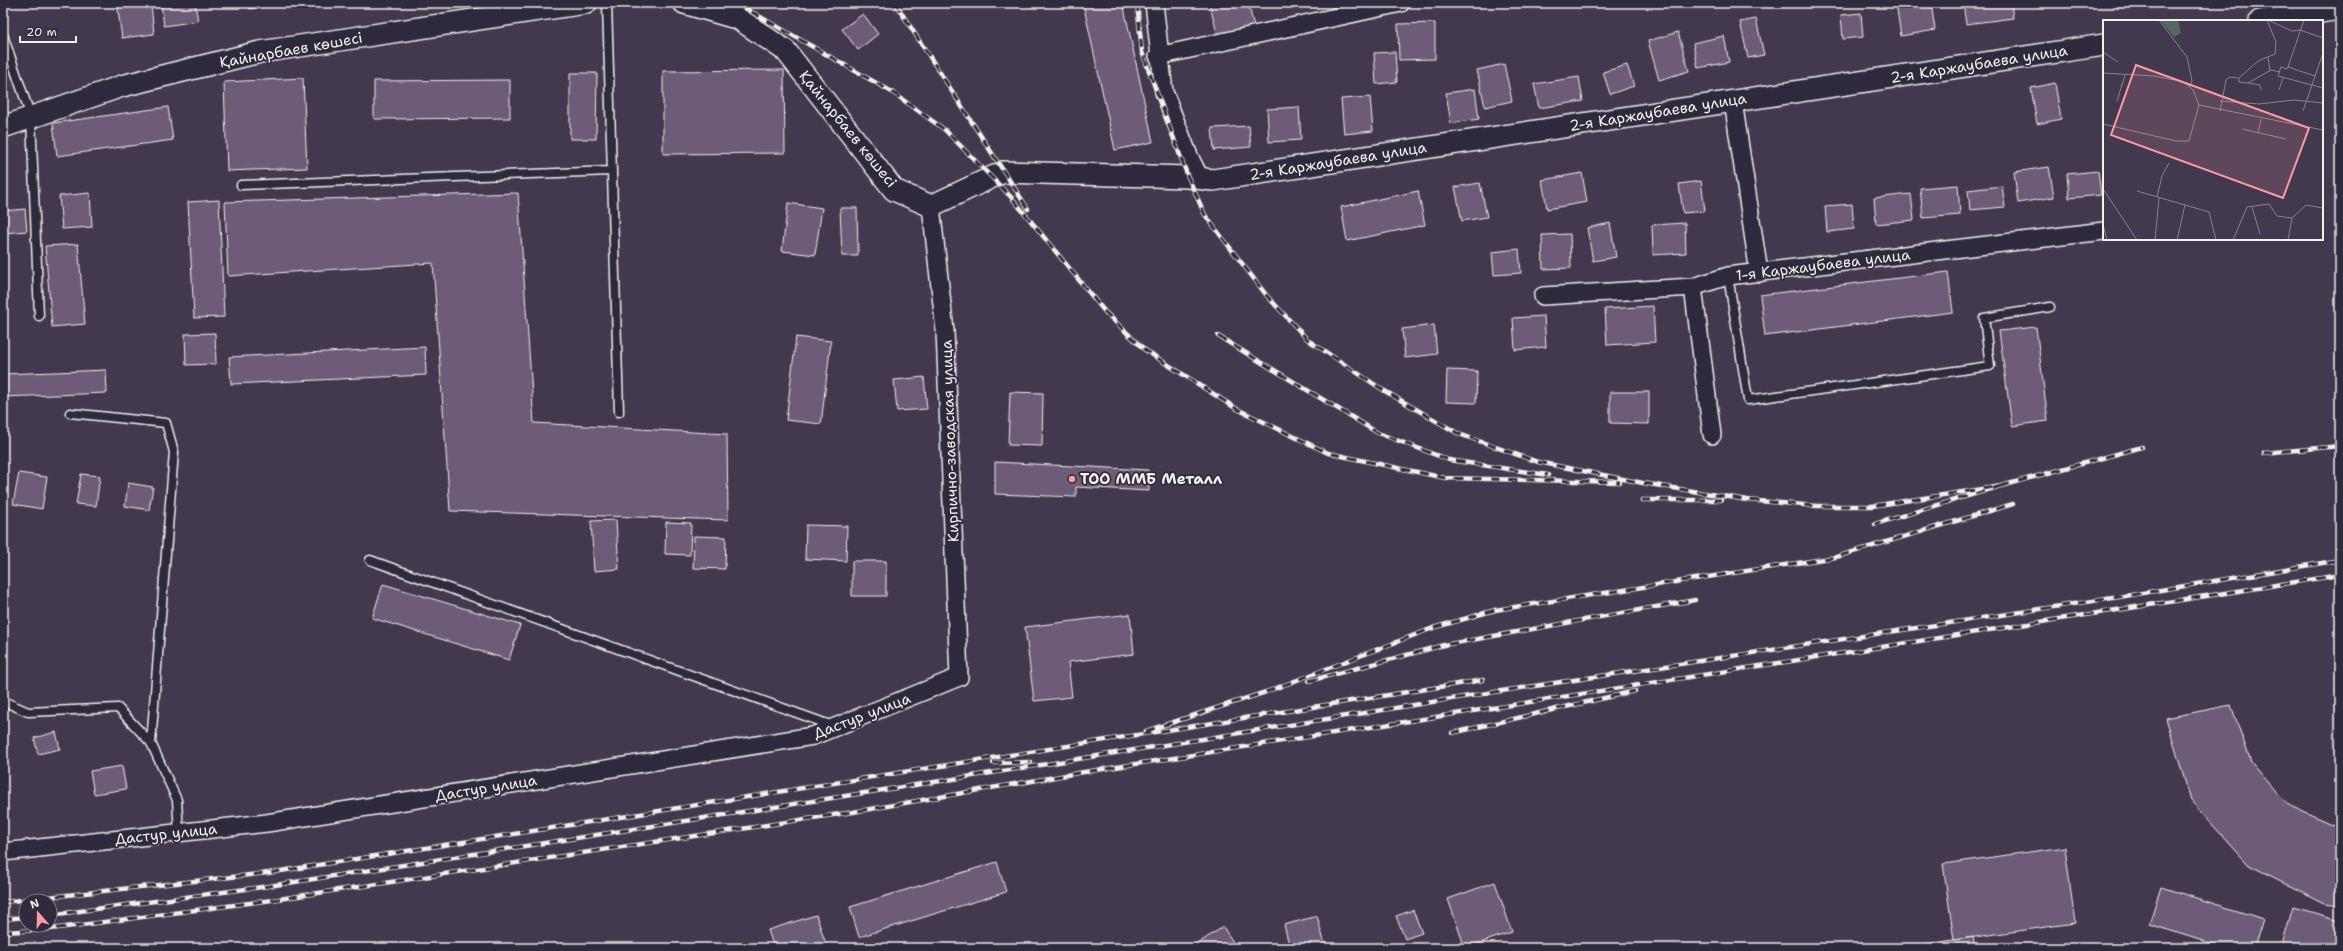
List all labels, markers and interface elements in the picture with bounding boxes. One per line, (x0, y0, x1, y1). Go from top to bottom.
scale bar (20, 18, 76, 44)
inset map (2103, 20, 2323, 240)
text: 20 m (26, 24, 57, 40)
street label: Қайнарбаев көшесі (218, 28, 364, 72)
street label: 2-я Каржаубаева улица (1889, 40, 2070, 88)
street label: Қайнарбаев көшесі (795, 66, 901, 192)
street label: 2-я Каржаубаева улица (1568, 88, 1749, 136)
street label: 2-я Каржаубаева улица (1248, 137, 1429, 185)
street label: 1-я Каржаубаева улица (1735, 244, 1912, 286)
street label: Кирпично-заводская улица (936, 339, 964, 543)
place label: ТОО ММБ Металл (1080, 469, 1222, 489)
marker: ТОО ММБ Металл (1067, 474, 1077, 484)
street label: Дастур улица (810, 688, 914, 744)
street label: Дастур улица (434, 770, 539, 806)
street label: Дастур улица (114, 819, 219, 849)
north arrow (18, 893, 58, 933)
text: N (28, 895, 42, 913)

